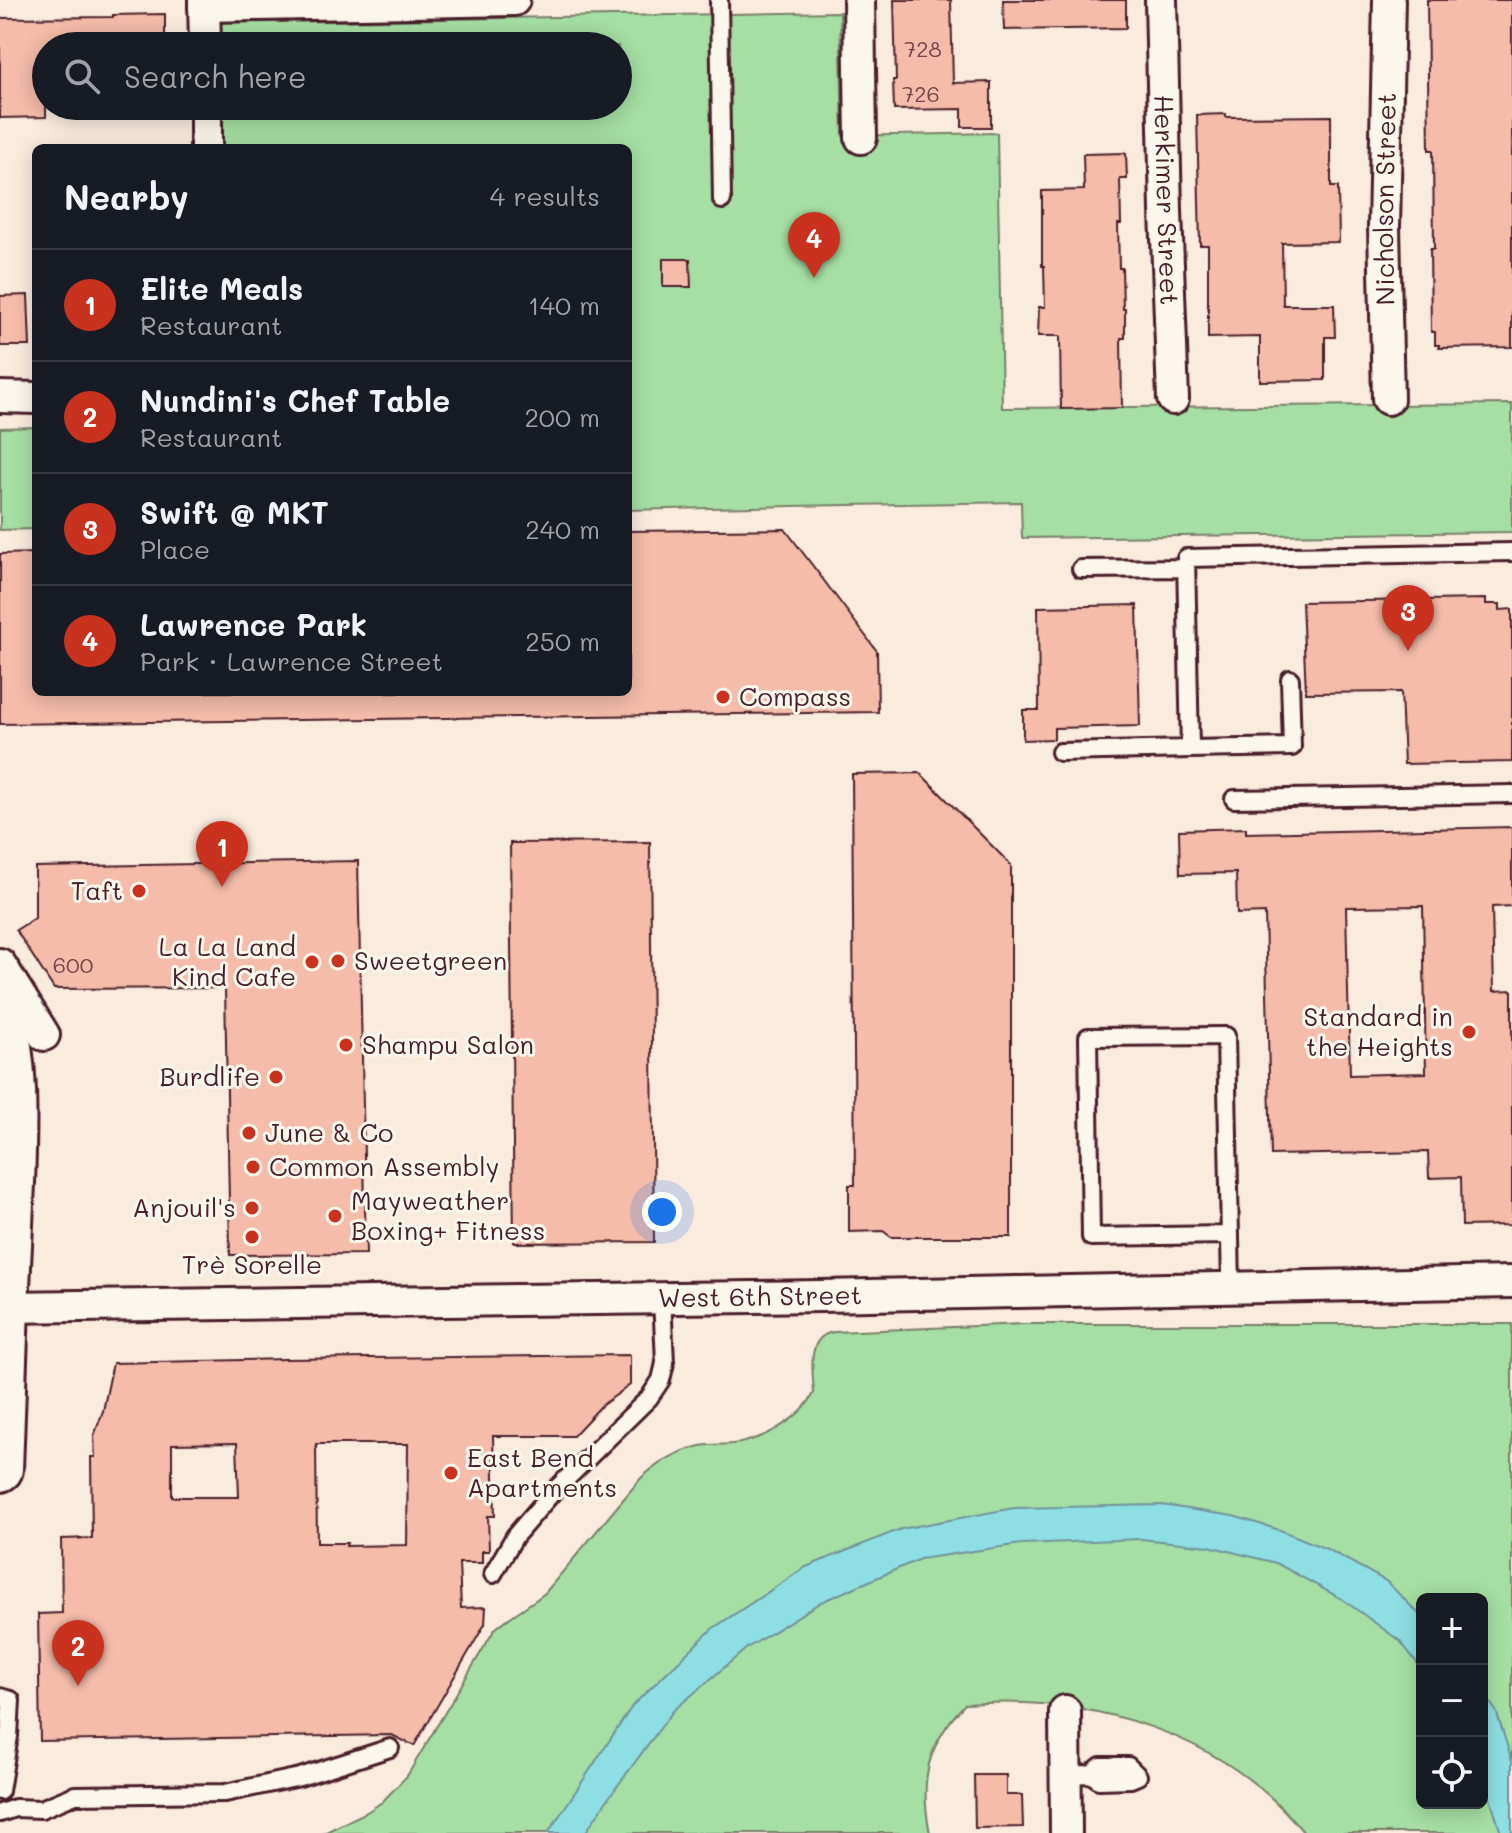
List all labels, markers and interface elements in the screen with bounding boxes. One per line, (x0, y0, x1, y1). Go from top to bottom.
search box (32, 32, 632, 120)
house number: 728 (904, 34, 942, 63)
icon: search (60, 54, 104, 98)
text: Search here (124, 56, 307, 96)
house number: 726 (902, 79, 940, 108)
street label: Nicholson Street (1366, 92, 1403, 306)
street label: Herkimer Street (1147, 94, 1187, 306)
text: Nearby (64, 174, 189, 219)
text: 4 results (490, 179, 600, 213)
pin: 4 (788, 212, 840, 278)
text: Elite Meals (140, 268, 303, 308)
text: 1 (84, 288, 96, 322)
text: 140 m (528, 288, 600, 322)
text: Restaurant (140, 308, 282, 342)
text: Nundini's Chef Table (140, 380, 450, 420)
text: 2 (83, 400, 97, 434)
text: 200 m (524, 400, 600, 434)
text: Restaurant (140, 420, 282, 454)
text: Swift @ MKT (140, 492, 329, 532)
text: 3 (82, 512, 98, 546)
text: 240 m (525, 512, 600, 546)
text: Place (140, 532, 210, 566)
pin: 3 (1382, 585, 1434, 651)
text: Lawrence Park (140, 604, 367, 644)
text: 4 (82, 624, 98, 658)
text: 250 m (525, 624, 600, 658)
text: Park · Lawrence Street (140, 644, 443, 678)
place label: Compass (739, 679, 851, 713)
marker: Compass (714, 688, 732, 706)
pin: 1 (196, 821, 248, 887)
place label: Taft (71, 873, 123, 907)
marker: Taft (130, 882, 148, 900)
place label: La La Land Kind Cafe (159, 929, 296, 993)
place label: Sweetgreen (354, 943, 507, 977)
house number: 600 (53, 950, 93, 979)
marker: Sweetgreen (329, 952, 347, 970)
marker: La La Land Kind Cafe (303, 953, 321, 971)
place label: Standard in the Heights (1303, 999, 1453, 1063)
marker: Standard in the Heights (1460, 1023, 1478, 1041)
place label: Shampu Salon (362, 1027, 534, 1061)
marker: Shampu Salon (337, 1036, 355, 1054)
place label: Burdlife (159, 1059, 260, 1093)
marker: Burdlife (267, 1068, 285, 1086)
place label: June & Co (265, 1115, 393, 1149)
marker: June & Co (240, 1124, 258, 1142)
place label: Common Assembly (269, 1149, 499, 1183)
marker: Common Assembly (244, 1158, 262, 1176)
place label: Mayweather Boxing+ Fitness (351, 1183, 545, 1247)
place label: Anjouil's (132, 1190, 236, 1224)
your location (642, 1192, 682, 1232)
marker: Anjouil's (243, 1199, 261, 1217)
marker: Mayweather Boxing+ Fitness (326, 1207, 344, 1225)
marker: Trè Sorelle (243, 1228, 261, 1246)
place label: Trè Sorelle (182, 1247, 322, 1281)
street label: West 6th Street (658, 1277, 862, 1314)
place label: East Bend Apartments (467, 1440, 617, 1504)
marker: East Bend Apartments (442, 1464, 460, 1482)
map controls (1416, 1593, 1488, 1809)
button: + (1416, 1593, 1488, 1665)
pin: 2 (52, 1620, 104, 1686)
button: − (1416, 1665, 1488, 1737)
button: locate (1416, 1737, 1488, 1809)

